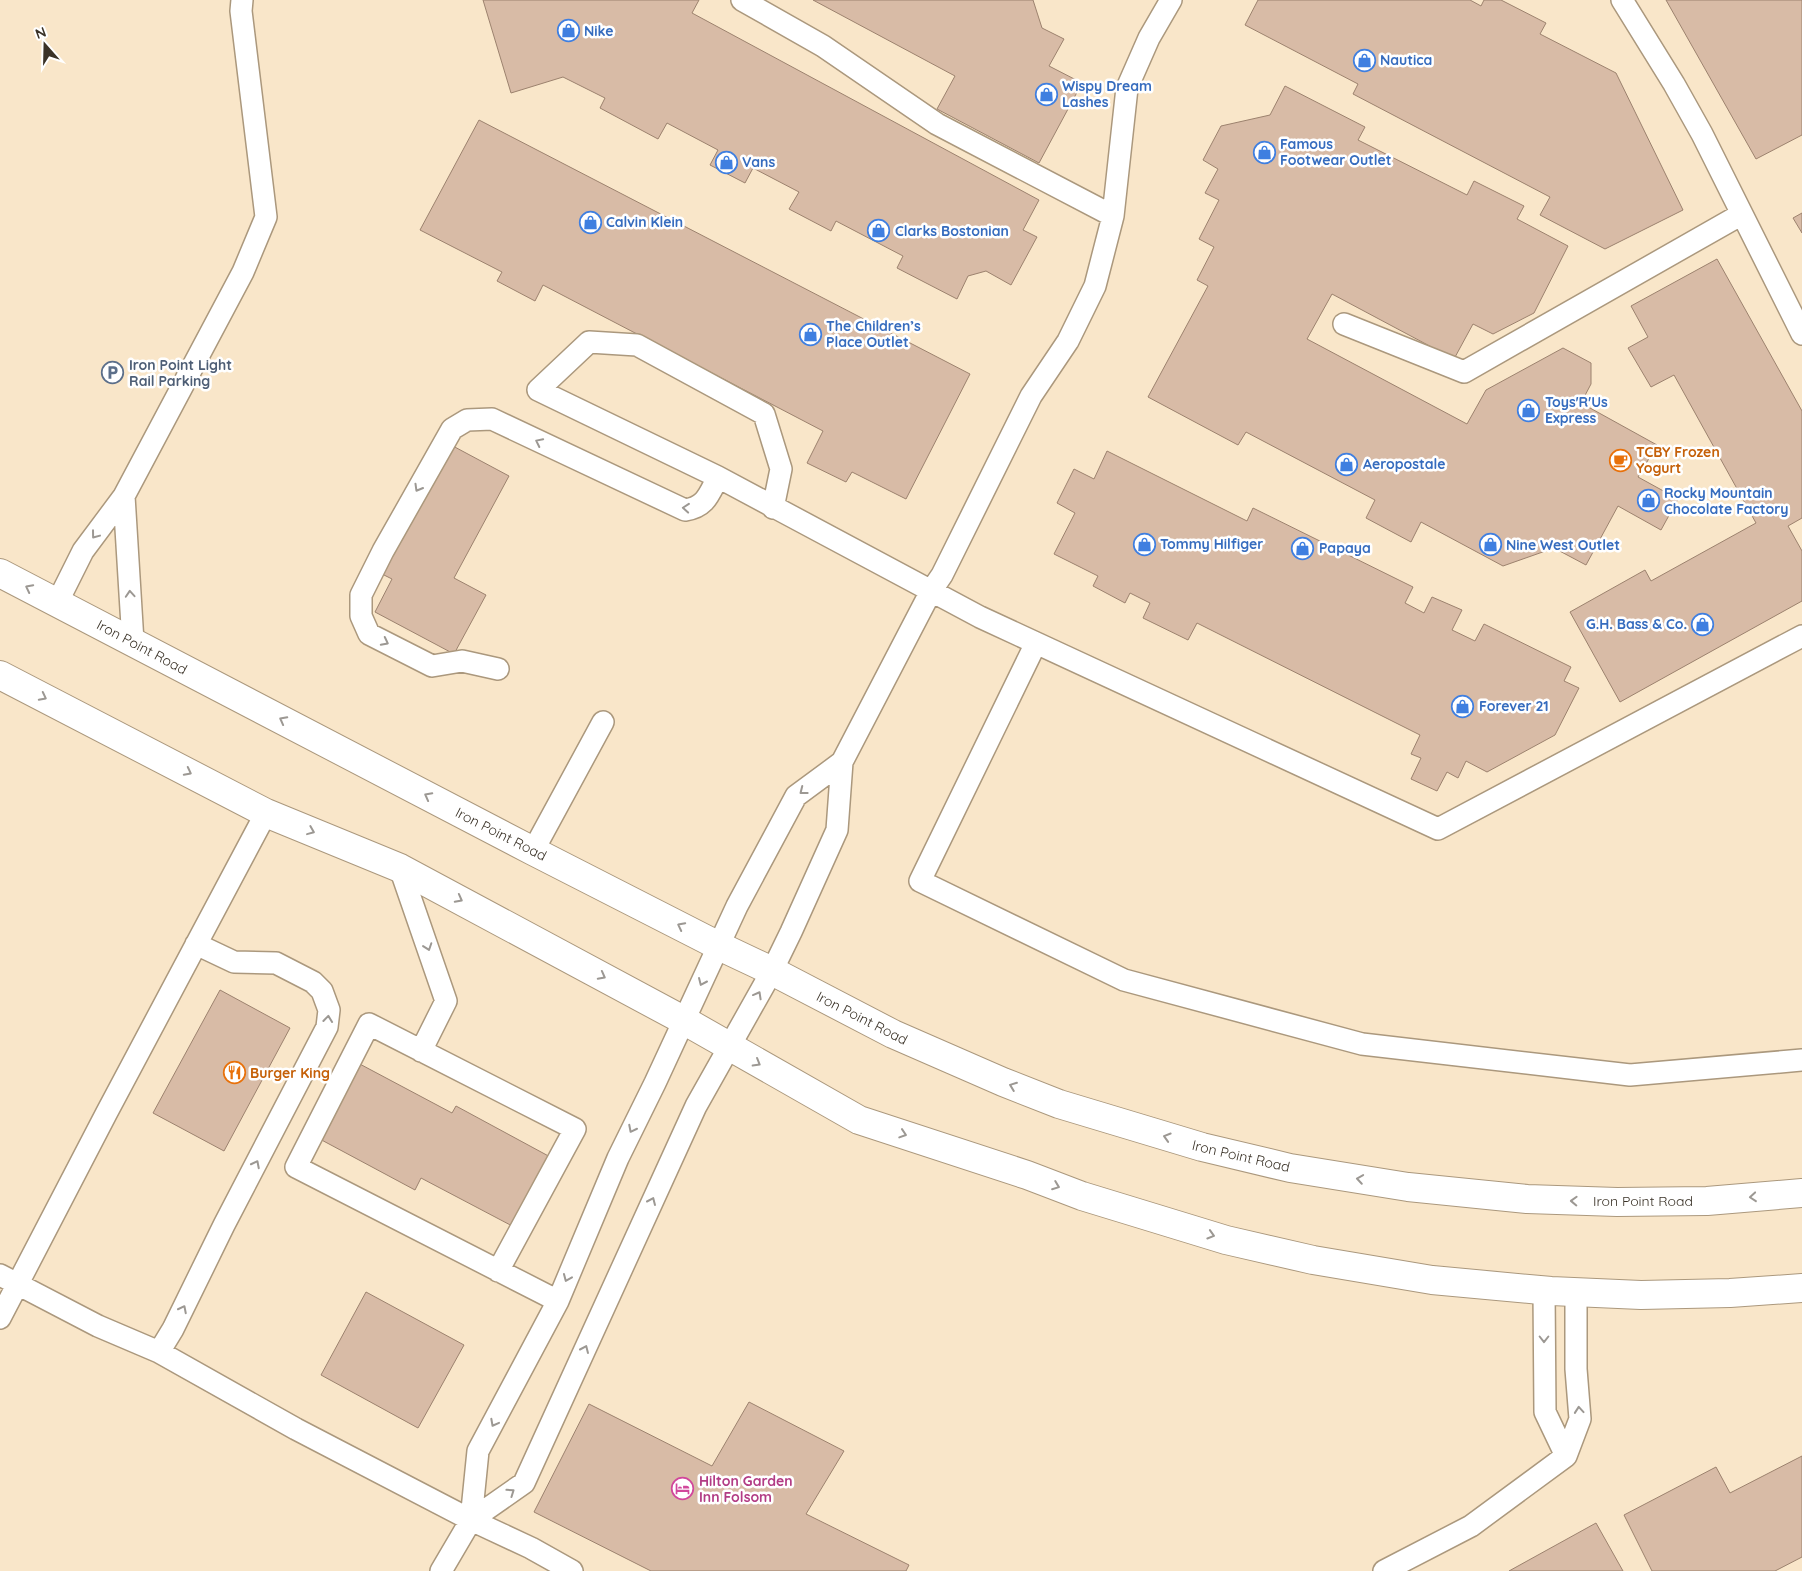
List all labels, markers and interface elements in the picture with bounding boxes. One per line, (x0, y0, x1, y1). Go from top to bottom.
shop icon: Nike (556, 19, 580, 43)
north arrow (20, 20, 70, 70)
place label: Nike (584, 22, 614, 40)
text: N (33, 23, 48, 43)
shop icon: Nautica (1352, 48, 1376, 72)
place label: Nautica (1380, 51, 1432, 69)
place label: Wispy Dream Lashes (1062, 77, 1152, 111)
shop icon: Wispy Dream Lashes (1034, 82, 1058, 106)
place label: Famous Footwear Outlet (1280, 135, 1392, 169)
shop icon: Famous Footwear Outlet (1252, 140, 1276, 164)
shop icon: Vans (714, 150, 738, 174)
place label: Vans (742, 153, 775, 171)
shop icon: Calvin Klein (578, 210, 602, 234)
place label: Calvin Klein (606, 213, 683, 231)
shop icon: Clarks Bostonian (867, 219, 891, 243)
place label: Clarks Bostonian (895, 222, 1009, 240)
place label: The Children’s Place Outlet (826, 317, 921, 351)
shop icon: The Children’s Place Outlet (798, 322, 822, 346)
place label: Iron Point Light Rail Parking (129, 356, 232, 390)
parking icon: Iron Point Light Rail Parking (101, 361, 125, 385)
place label: Toys'R'Us Express (1545, 393, 1608, 427)
shop icon: Toys'R'Us Express (1517, 398, 1541, 422)
one-way arrow (535, 438, 544, 448)
place label: TCBY Frozen Yogurt (1636, 443, 1720, 477)
cafe icon: TCBY Frozen Yogurt (1608, 448, 1632, 472)
shop icon: Aeropostale (1335, 452, 1359, 476)
place label: Aeropostale (1363, 455, 1445, 473)
one-way arrow (415, 483, 425, 492)
place label: Rocky Mountain Chocolate Factory (1664, 484, 1789, 518)
shop icon: Rocky Mountain Chocolate Factory (1636, 489, 1660, 513)
one-way arrow (682, 503, 690, 514)
one-way arrow (92, 529, 101, 539)
shop icon: Tommy Hilfiger (1132, 532, 1156, 556)
shop icon: Nine West Outlet (1478, 533, 1502, 557)
place label: Tommy Hilfiger (1160, 535, 1263, 553)
shop icon: Papaya (1291, 536, 1315, 560)
place label: Nine West Outlet (1506, 536, 1620, 554)
place label: Papaya (1319, 539, 1371, 557)
one-way arrow (25, 584, 34, 594)
one-way arrow (124, 589, 135, 597)
shop icon: G.H. Bass & Co. (1691, 612, 1715, 636)
place label: G.H. Bass & Co. (1586, 615, 1687, 633)
street label: Iron Point Road (94, 616, 190, 678)
one-way arrow (380, 636, 389, 646)
one-way arrow (38, 691, 47, 701)
shop icon: Forever 21 (1451, 694, 1475, 718)
place label: Forever 21 (1479, 697, 1549, 715)
one-way arrow (280, 716, 289, 726)
one-way arrow (182, 766, 191, 776)
one-way arrow (800, 786, 809, 794)
one-way arrow (424, 792, 433, 802)
street label: Iron Point Road (452, 803, 550, 865)
one-way arrow (306, 825, 315, 836)
one-way arrow (453, 893, 462, 903)
one-way arrow (677, 922, 686, 932)
one-way arrow (422, 942, 432, 950)
one-way arrow (597, 970, 606, 980)
one-way arrow (698, 977, 709, 986)
street label: Iron Point Road (813, 987, 911, 1049)
one-way arrow (752, 991, 762, 1000)
one-way arrow (322, 1015, 333, 1023)
one-way arrow (752, 1056, 761, 1066)
restaurant icon: Burger King (222, 1061, 246, 1085)
place label: Burger King (250, 1064, 330, 1082)
one-way arrow (1009, 1082, 1018, 1092)
one-way arrow (628, 1124, 638, 1133)
one-way arrow (898, 1128, 906, 1138)
one-way arrow (1163, 1132, 1172, 1142)
street label: Iron Point Road (1190, 1136, 1292, 1176)
one-way arrow (250, 1160, 260, 1169)
one-way arrow (1355, 1175, 1364, 1185)
one-way arrow (1052, 1181, 1060, 1191)
one-way arrow (1749, 1191, 1757, 1202)
street label: Iron Point Road (1593, 1192, 1693, 1210)
one-way arrow (1569, 1195, 1577, 1206)
one-way arrow (646, 1197, 656, 1206)
one-way arrow (1207, 1230, 1215, 1240)
one-way arrow (563, 1273, 574, 1282)
one-way arrow (176, 1305, 187, 1314)
one-way arrow (1539, 1336, 1550, 1344)
one-way arrow (578, 1345, 589, 1354)
one-way arrow (1574, 1406, 1585, 1414)
one-way arrow (490, 1417, 500, 1426)
place label: Hilton Garden Inn Folsom (699, 1472, 793, 1506)
hotel icon: Hilton Garden Inn Folsom (671, 1477, 695, 1501)
one-way arrow (505, 1489, 515, 1498)

